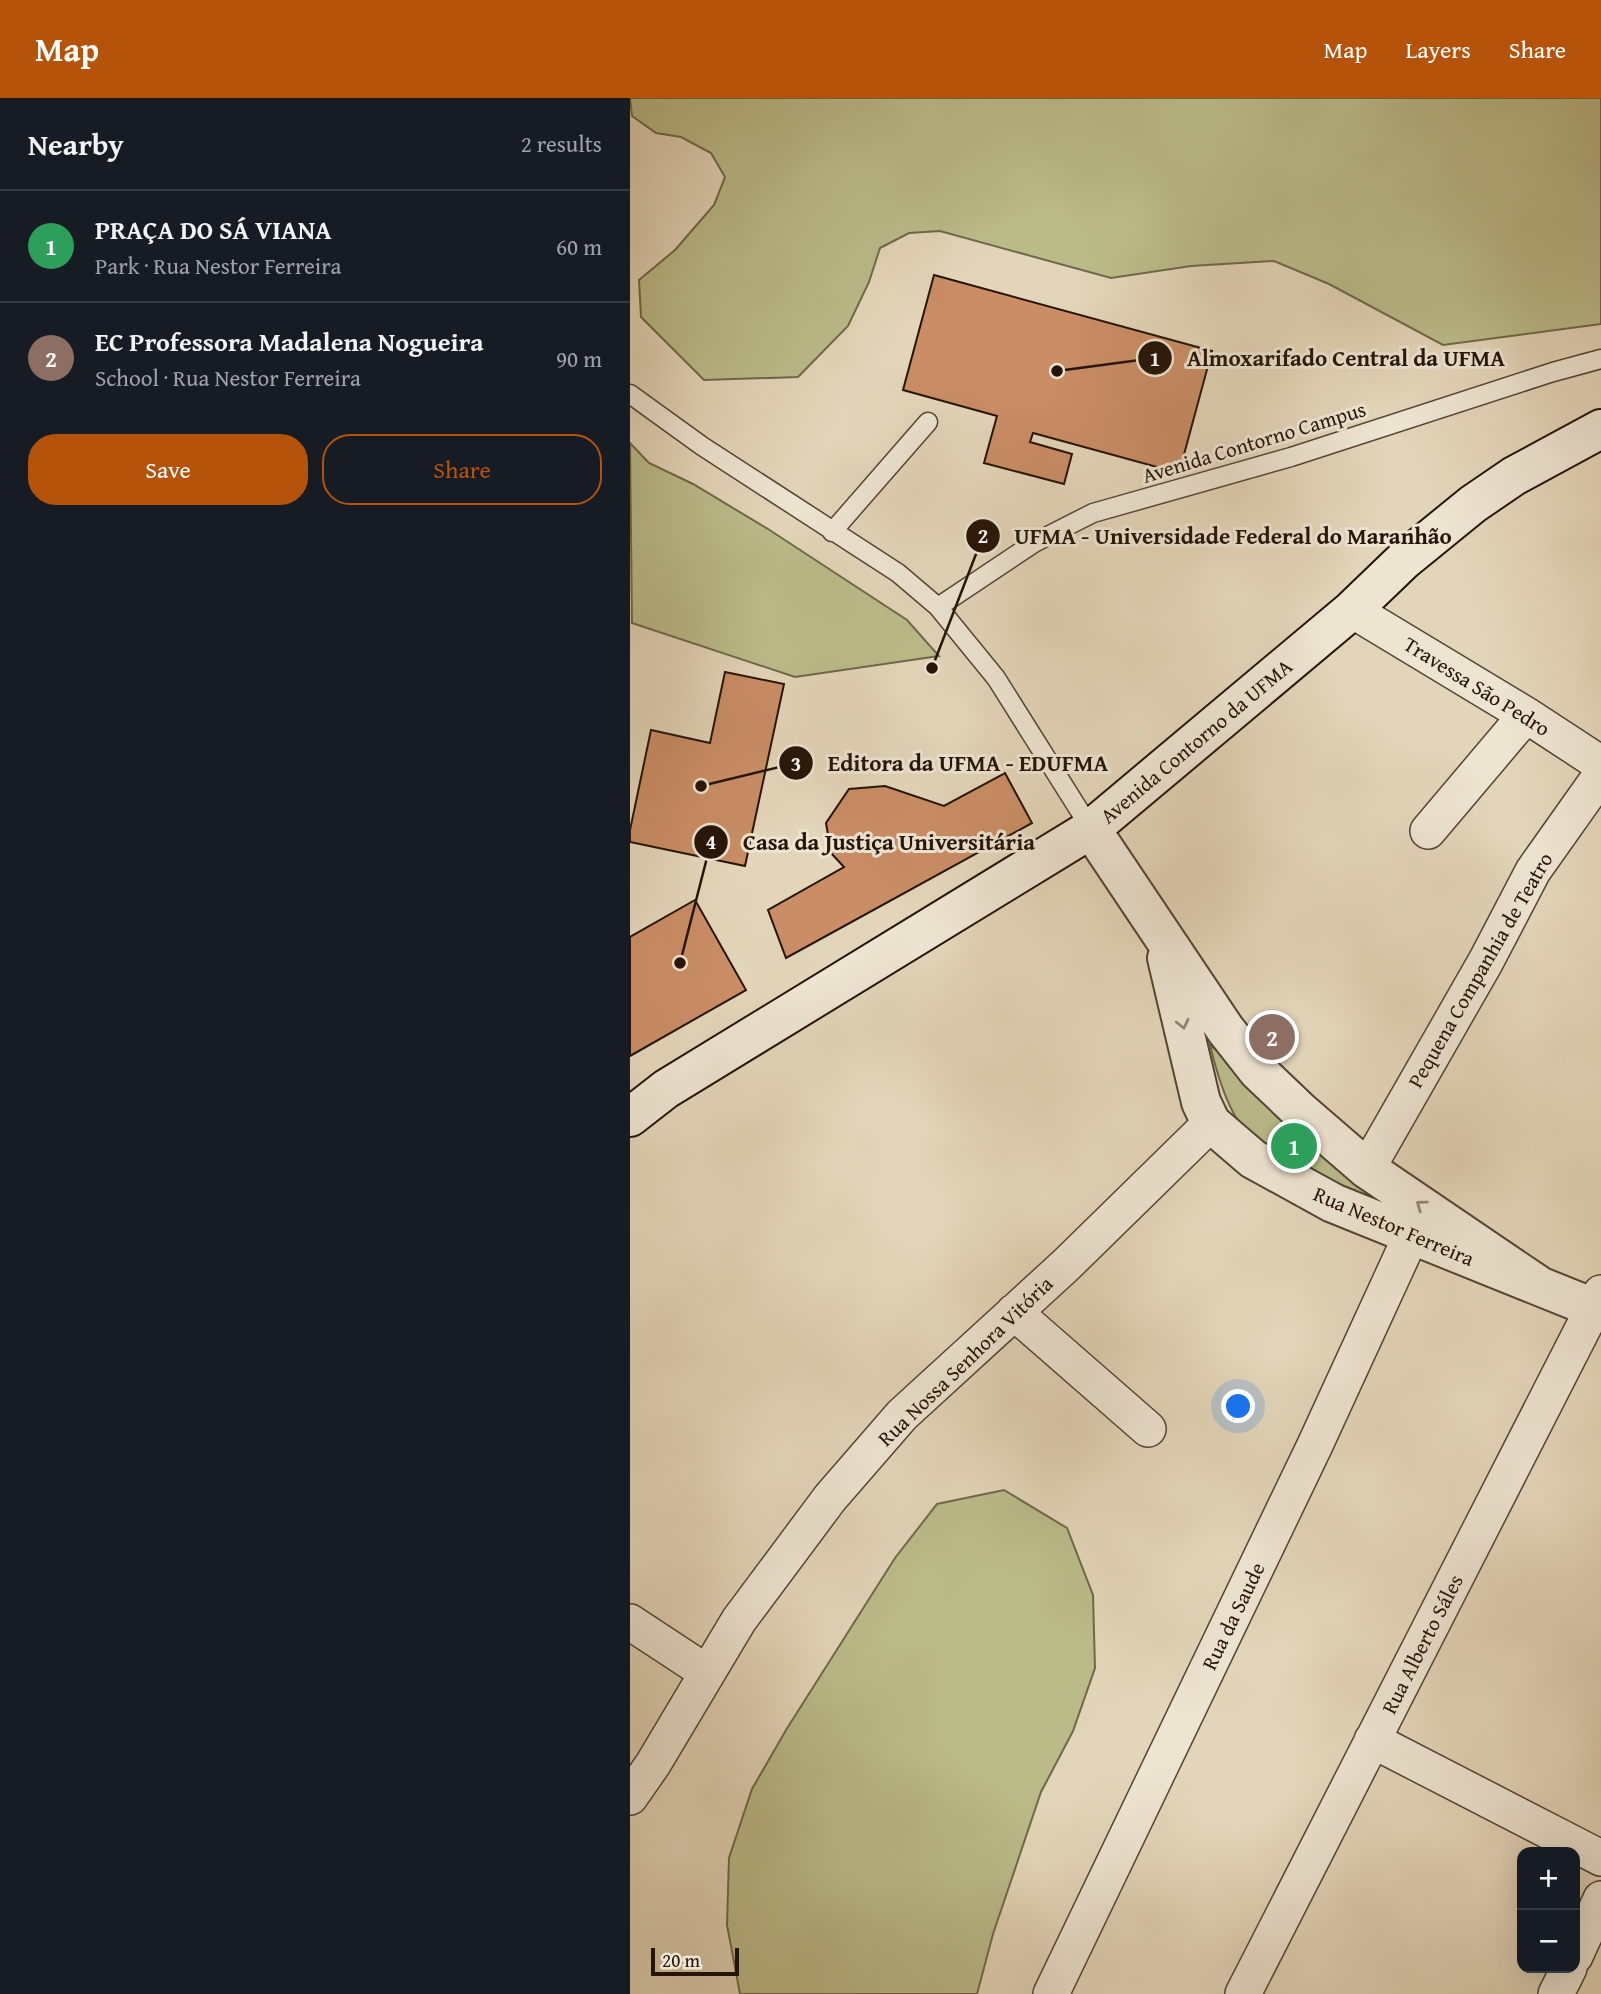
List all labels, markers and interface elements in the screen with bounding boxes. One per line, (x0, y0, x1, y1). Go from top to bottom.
text: Map (35, 25, 99, 73)
text: Map (1324, 32, 1367, 67)
text: Layers (1405, 32, 1471, 67)
text: Share (1509, 32, 1566, 67)
text: Nearby (28, 122, 124, 166)
text: 2 results (521, 127, 602, 160)
text: PRAÇA DO SÁ VIANA (95, 210, 332, 249)
text: 1 (45, 230, 57, 263)
text: 60 m (556, 230, 602, 263)
text: Park · Rua Nestor Ferreira (95, 249, 341, 282)
text: EC Professora Madalena Nogueira (95, 322, 484, 361)
callout: Almoxarifado Central da UFMA (1138, 336, 1519, 380)
text: Almoxarifado Central da UFMA (1187, 341, 1505, 374)
text: 2 (45, 342, 57, 375)
text: 90 m (556, 342, 602, 375)
text: 1 (1150, 343, 1160, 374)
text: School · Rua Nestor Ferreira (95, 361, 361, 394)
street label: Avenida Contorno Campus (1138, 393, 1370, 491)
button: Save (28, 434, 308, 505)
button: Share (322, 434, 602, 505)
callout: UFMA - Universidade Federal do Maranhão (965, 514, 1466, 558)
text: UFMA - Universidade Federal do Maranhão (1014, 519, 1452, 552)
text: 2 (978, 520, 988, 551)
street label: Travessa São Pedro (1398, 628, 1556, 744)
street label: Avenida Contorno da UFMA (1093, 651, 1299, 831)
callout: Editora da UFMA - EDUFMA (779, 741, 1122, 785)
text: Editora da UFMA - EDUFMA (828, 746, 1108, 779)
text: 3 (791, 748, 801, 779)
callout: Casa da Justiça Universitária (694, 820, 1049, 864)
text: Casa da Justiça Universitária (743, 825, 1035, 858)
text: 4 (706, 826, 717, 857)
street label: Pequena Companhia de Teatro (1400, 847, 1560, 1093)
pin: 2 (1249, 1011, 1295, 1063)
one-way arrow (1175, 1018, 1189, 1030)
pin: 1 (1271, 1120, 1317, 1172)
street label: Rua Nestor Ferreira (1309, 1178, 1479, 1274)
one-way arrow (1416, 1201, 1429, 1213)
street label: Rua Nossa Senhora Vitória (870, 1269, 1060, 1453)
your location (1221, 1389, 1255, 1423)
street label: Rua da Saude (1194, 1557, 1272, 1675)
street label: Rua Alberto Sáles (1373, 1569, 1471, 1719)
map controls (1517, 1847, 1580, 1973)
button: + (1517, 1847, 1580, 1910)
button: − (1517, 1910, 1580, 1973)
scale bar (651, 1945, 738, 1977)
text: 20 m (662, 1946, 700, 1974)

